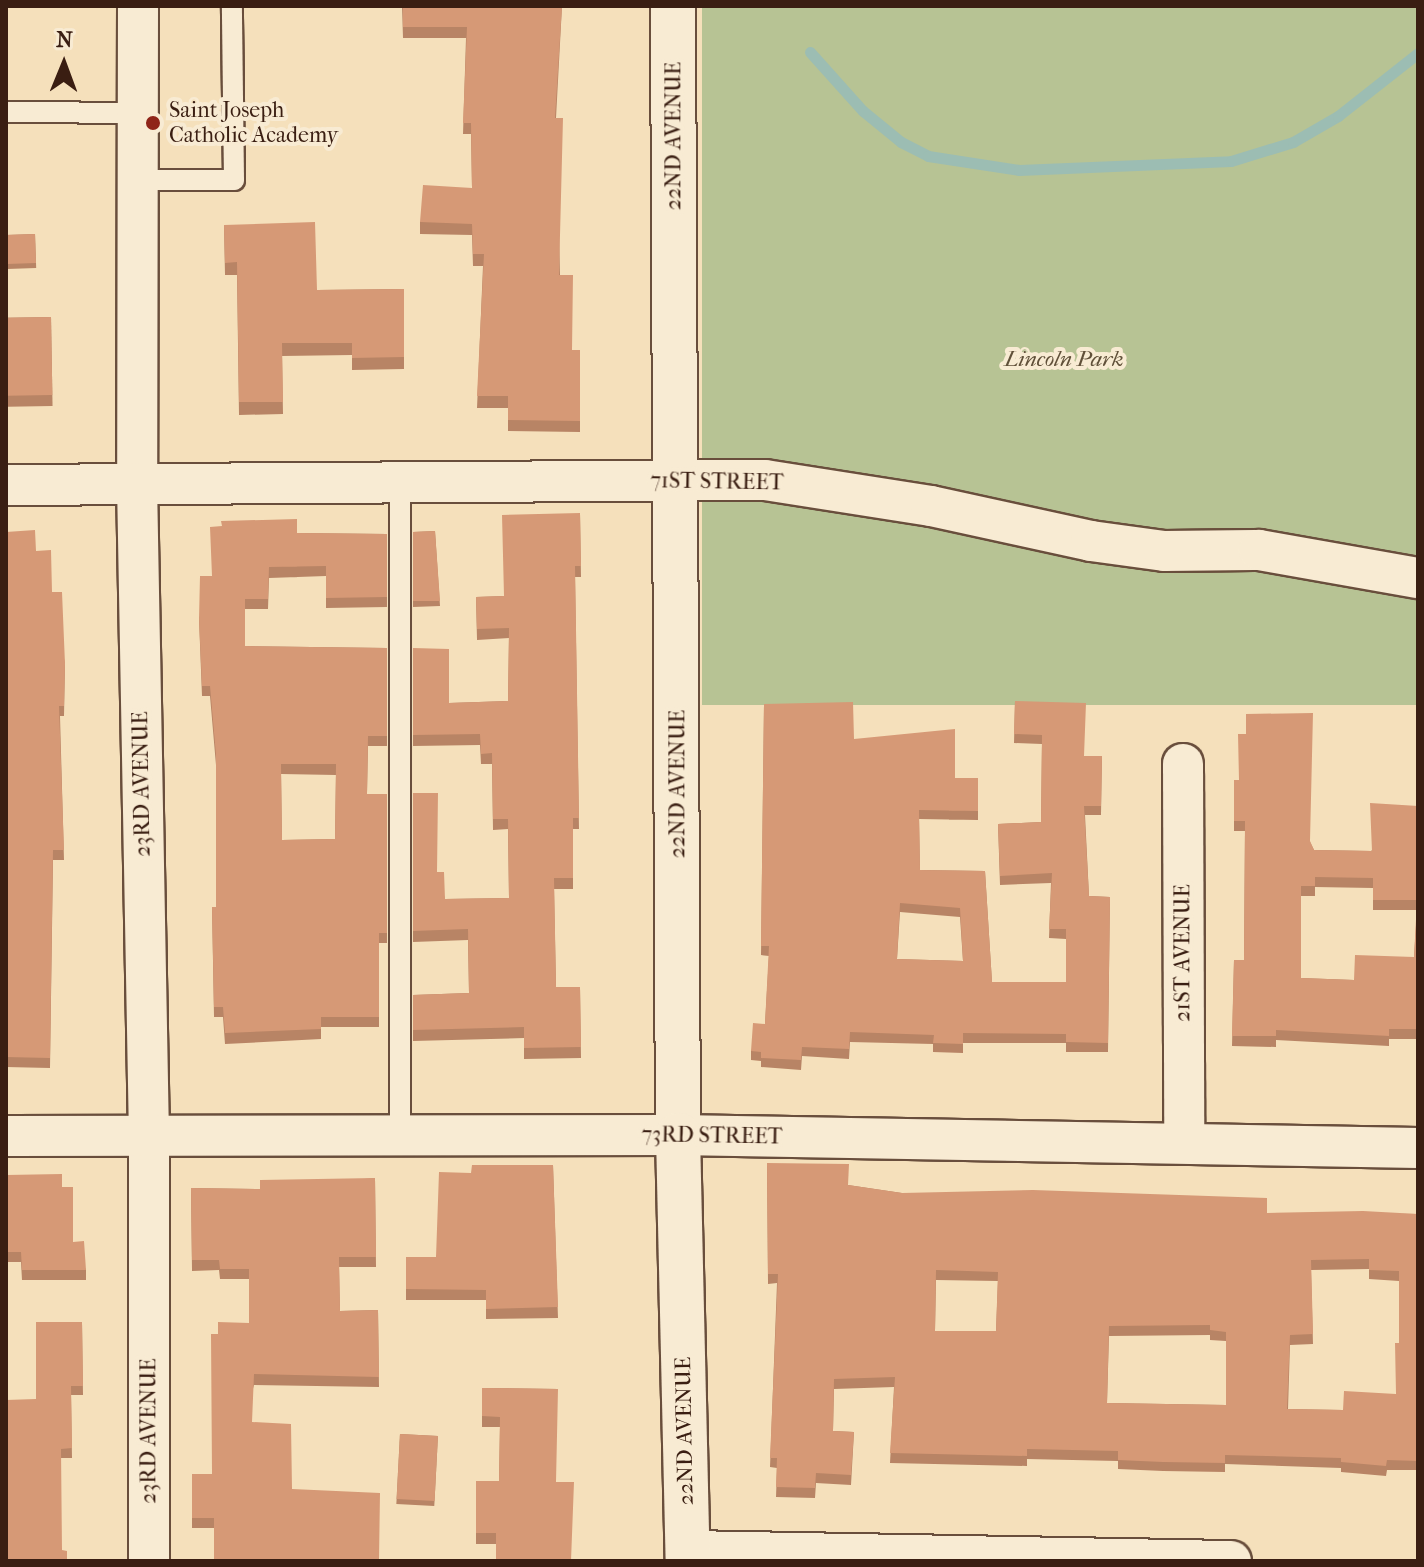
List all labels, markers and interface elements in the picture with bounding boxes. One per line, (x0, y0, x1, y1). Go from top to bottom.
north arrow (24, 24, 104, 104)
text: N (56, 27, 73, 53)
street label: 22ND AVENUE (661, 62, 687, 210)
place label: Saint Joseph Catholic Academy (169, 97, 338, 148)
marker: Saint Joseph Catholic Academy (144, 114, 162, 132)
park label: Lincoln Park (1004, 347, 1124, 373)
street label: 71ST STREET (650, 468, 784, 496)
street label: 22ND AVENUE (665, 710, 691, 858)
street label: 23RD AVENUE (128, 711, 156, 857)
street label: 21ST AVENUE (1170, 884, 1196, 1022)
street label: 73RD STREET (641, 1122, 783, 1150)
street label: 22ND AVENUE (671, 1356, 699, 1506)
street label: 23RD AVENUE (136, 1358, 162, 1504)

